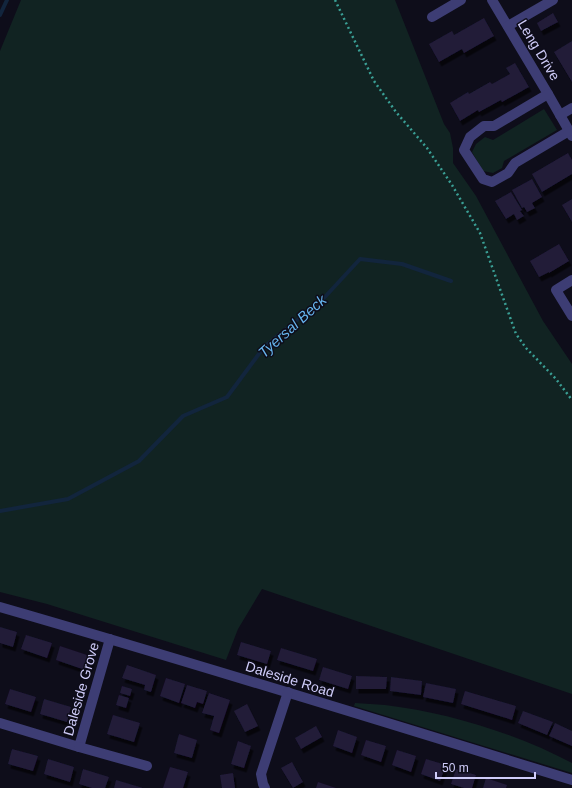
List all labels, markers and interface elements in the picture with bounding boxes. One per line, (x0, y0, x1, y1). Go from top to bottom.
street label: Leng Drive (515, 17, 563, 83)
water label: Tyersal Beck (255, 290, 331, 361)
street label: Daleside Grove (60, 640, 102, 738)
street label: Daleside Road (244, 658, 336, 700)
scale bar (436, 754, 535, 780)
text: 50 m (442, 761, 469, 775)

